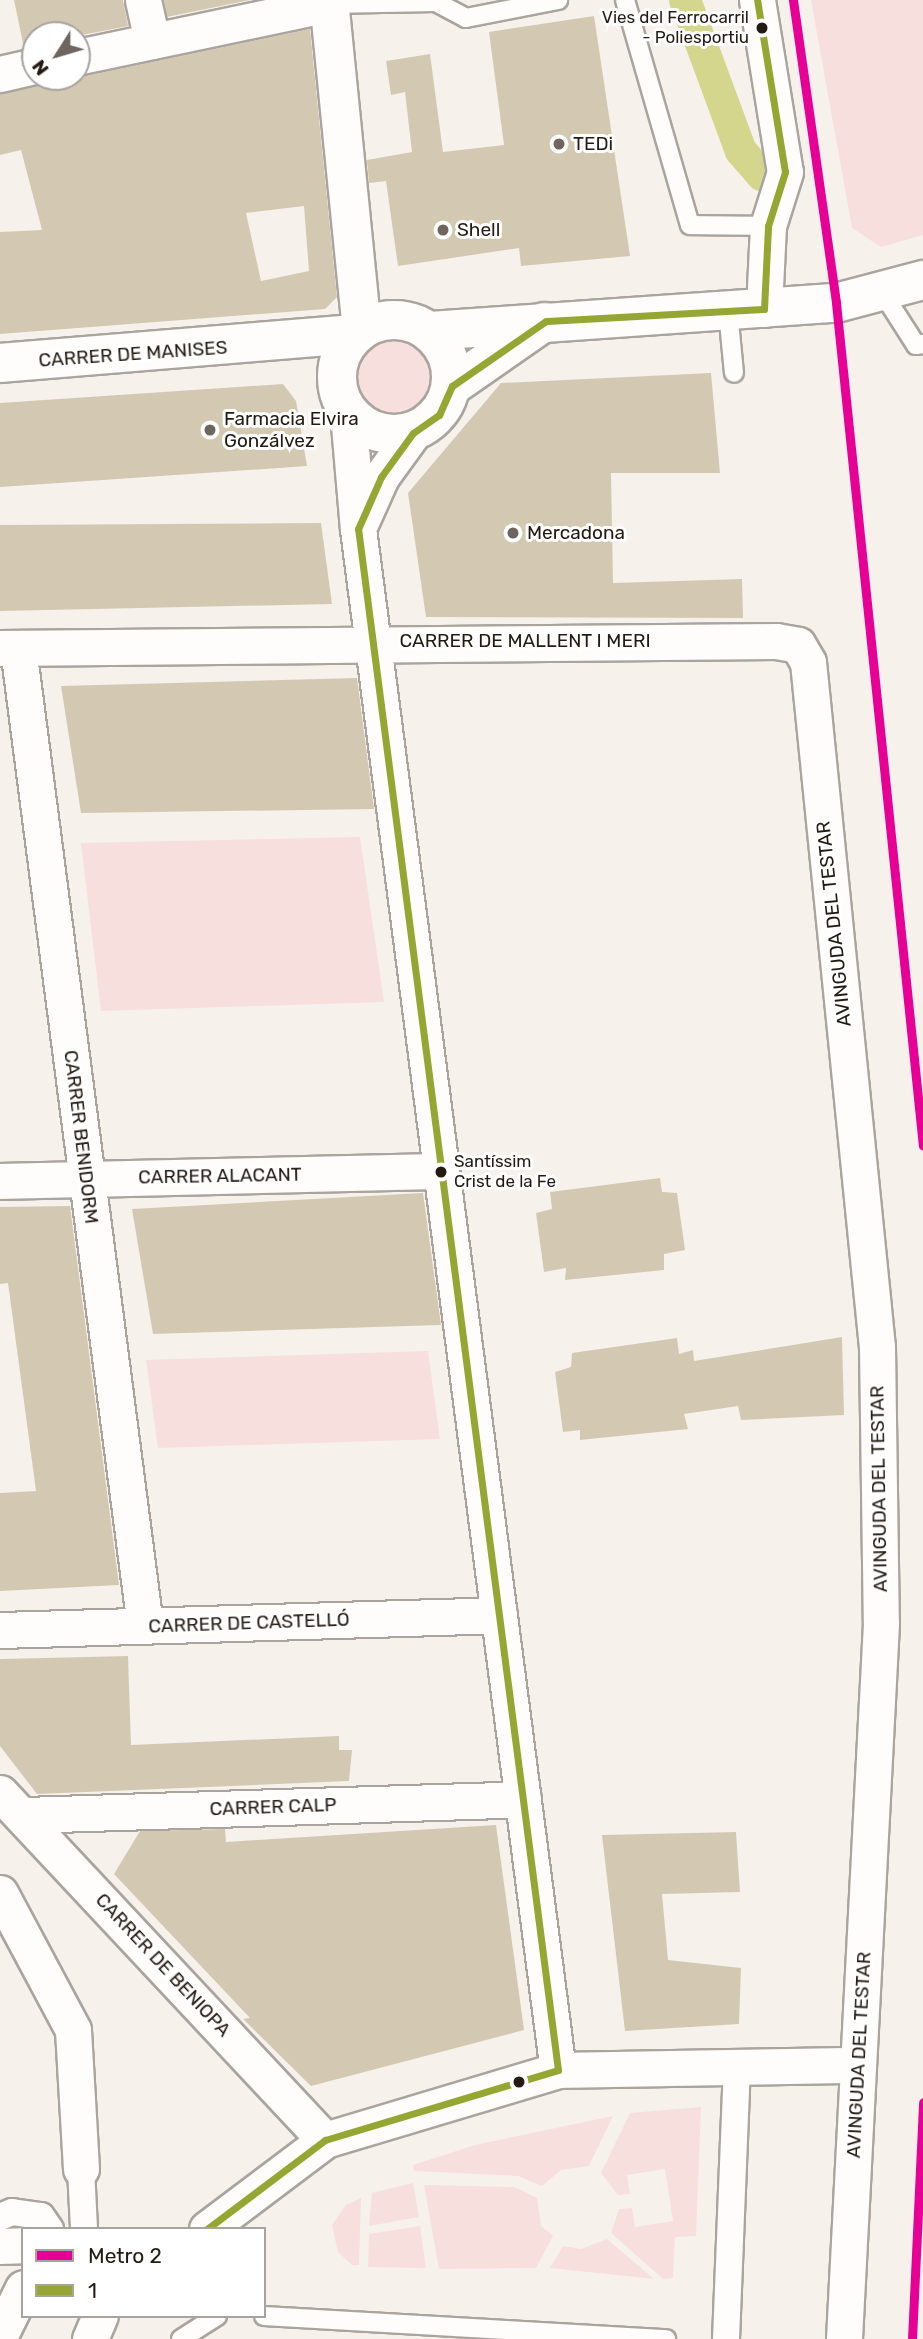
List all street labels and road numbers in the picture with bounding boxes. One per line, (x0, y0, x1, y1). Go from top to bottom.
street label: CARRER DE MANISES (38, 336, 228, 372)
street label: CARRER DE MALLENT I MERI (399, 630, 651, 652)
street label: AVINGUDA DEL TESTAR (812, 819, 856, 1029)
street label: CARRER BENIDORM (59, 1049, 103, 1225)
street label: CARRER ALACANT (138, 1163, 302, 1189)
street label: AVINGUDA DEL TESTAR (866, 1385, 892, 1593)
street label: CARRER DE CASTELLÓ (148, 1608, 350, 1638)
street label: CARRER CALP (209, 1793, 337, 1821)
street label: CARRER DE BENIOPA (91, 1889, 235, 2041)
street label: AVINGUDA DEL TESTAR (842, 1951, 876, 2159)

